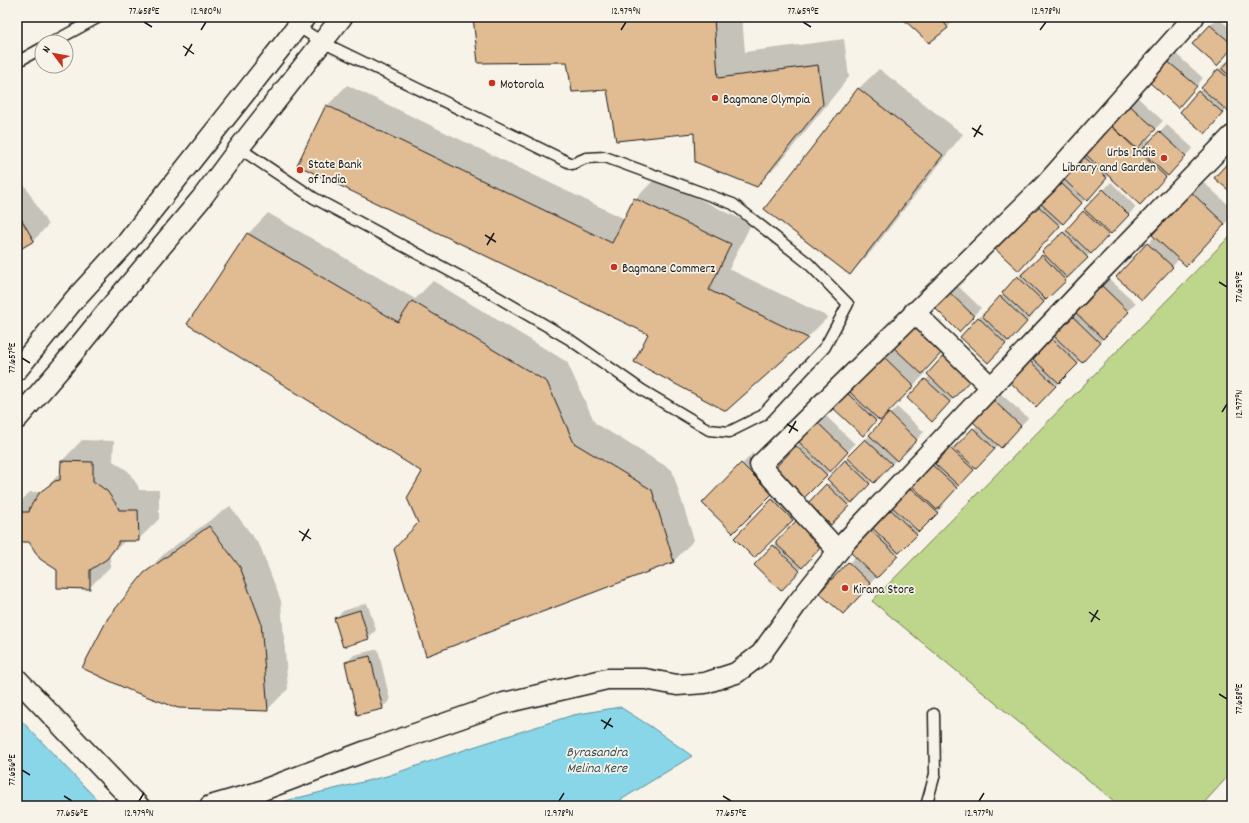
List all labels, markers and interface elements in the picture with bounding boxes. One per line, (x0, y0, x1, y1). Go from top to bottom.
text: 77.658°E (129, 5, 160, 19)
text: 12.980°N (191, 5, 221, 19)
text: 12.979°N (611, 5, 641, 19)
text: 77.659°E (787, 5, 819, 19)
text: 12.978°N (1032, 5, 1060, 19)
north arrow (34, 34, 74, 74)
text: N (39, 43, 56, 56)
place label: Motorola (500, 76, 545, 95)
marker: Motorola (487, 78, 497, 88)
place label: Bagmane Olympia (723, 91, 811, 110)
marker: Bagmane Olympia (710, 93, 720, 103)
place label: Urbs Indis Library and Garden (1062, 144, 1156, 178)
marker: Urbs Indis Library and Garden (1159, 153, 1169, 163)
place label: State Bank of India (308, 156, 362, 190)
marker: State Bank of India (295, 165, 305, 175)
place label: Bagmane Commerz (622, 260, 715, 279)
marker: Bagmane Commerz (609, 262, 619, 272)
text: 77.659°E (1233, 271, 1247, 303)
text: 77.657°E (6, 342, 20, 373)
text: 12.977°N (1233, 390, 1247, 418)
place label: Kirana Store (853, 581, 915, 600)
marker: Kirana Store (840, 583, 850, 593)
text: 77.658°E (1233, 683, 1247, 714)
water label: Byrasandra Melina Kere (566, 743, 629, 779)
text: 77.656°E (6, 754, 20, 786)
text: 77.656°E (56, 807, 88, 821)
text: 12.979°N (124, 807, 154, 821)
text: 12.978°N (545, 807, 573, 821)
text: 77.657°E (716, 807, 747, 821)
text: 12.977°N (965, 807, 993, 821)

